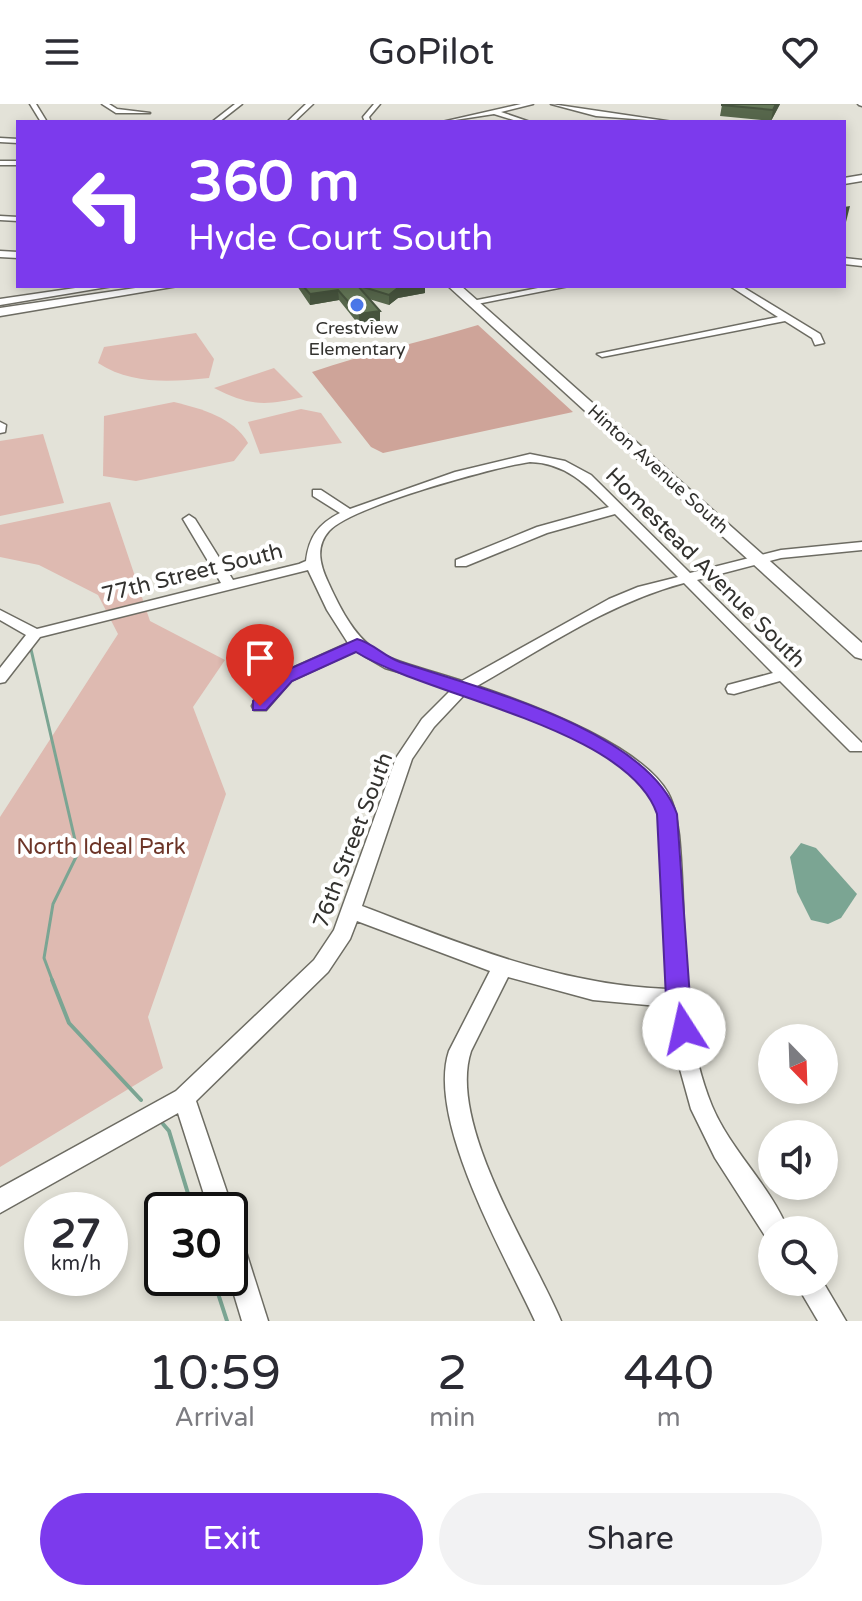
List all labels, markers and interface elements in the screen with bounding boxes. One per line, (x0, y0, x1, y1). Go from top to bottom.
icon: menu (40, 30, 84, 74)
icon: heart (778, 30, 822, 74)
text: GoPilot (368, 31, 494, 74)
text: 360 m (188, 149, 359, 216)
icon: left (56, 152, 160, 256)
text: Hyde Court South (188, 217, 493, 260)
marker: Crestview Elementary (348, 296, 366, 314)
place label: Crestview Elementary (308, 317, 406, 360)
street label: Hinton Avenue South (583, 400, 733, 538)
street label: Homestead Avenue South (600, 462, 811, 673)
street label: 77th Street South (99, 538, 286, 608)
pin (226, 624, 294, 706)
icon: arrive (238, 636, 282, 680)
street label: 76th Street South (307, 749, 398, 932)
park label: North Ideal Park (16, 834, 186, 860)
position arrow (642, 987, 726, 1071)
north arrow (758, 1024, 838, 1104)
map controls (758, 1024, 838, 1296)
button: sound (758, 1120, 838, 1200)
speed limit sign: 30 (144, 1192, 248, 1296)
text: 27 (51, 1210, 101, 1258)
button: search (758, 1216, 838, 1296)
text: km/h (51, 1252, 101, 1276)
text: 10:59 (148, 1345, 281, 1403)
text: 2 (437, 1345, 467, 1403)
text: 440 (623, 1345, 714, 1403)
text: Arrival (174, 1402, 255, 1433)
text: min (429, 1402, 475, 1433)
text: m (657, 1402, 681, 1433)
button: Exit (40, 1493, 423, 1585)
button: Share (439, 1493, 822, 1585)

